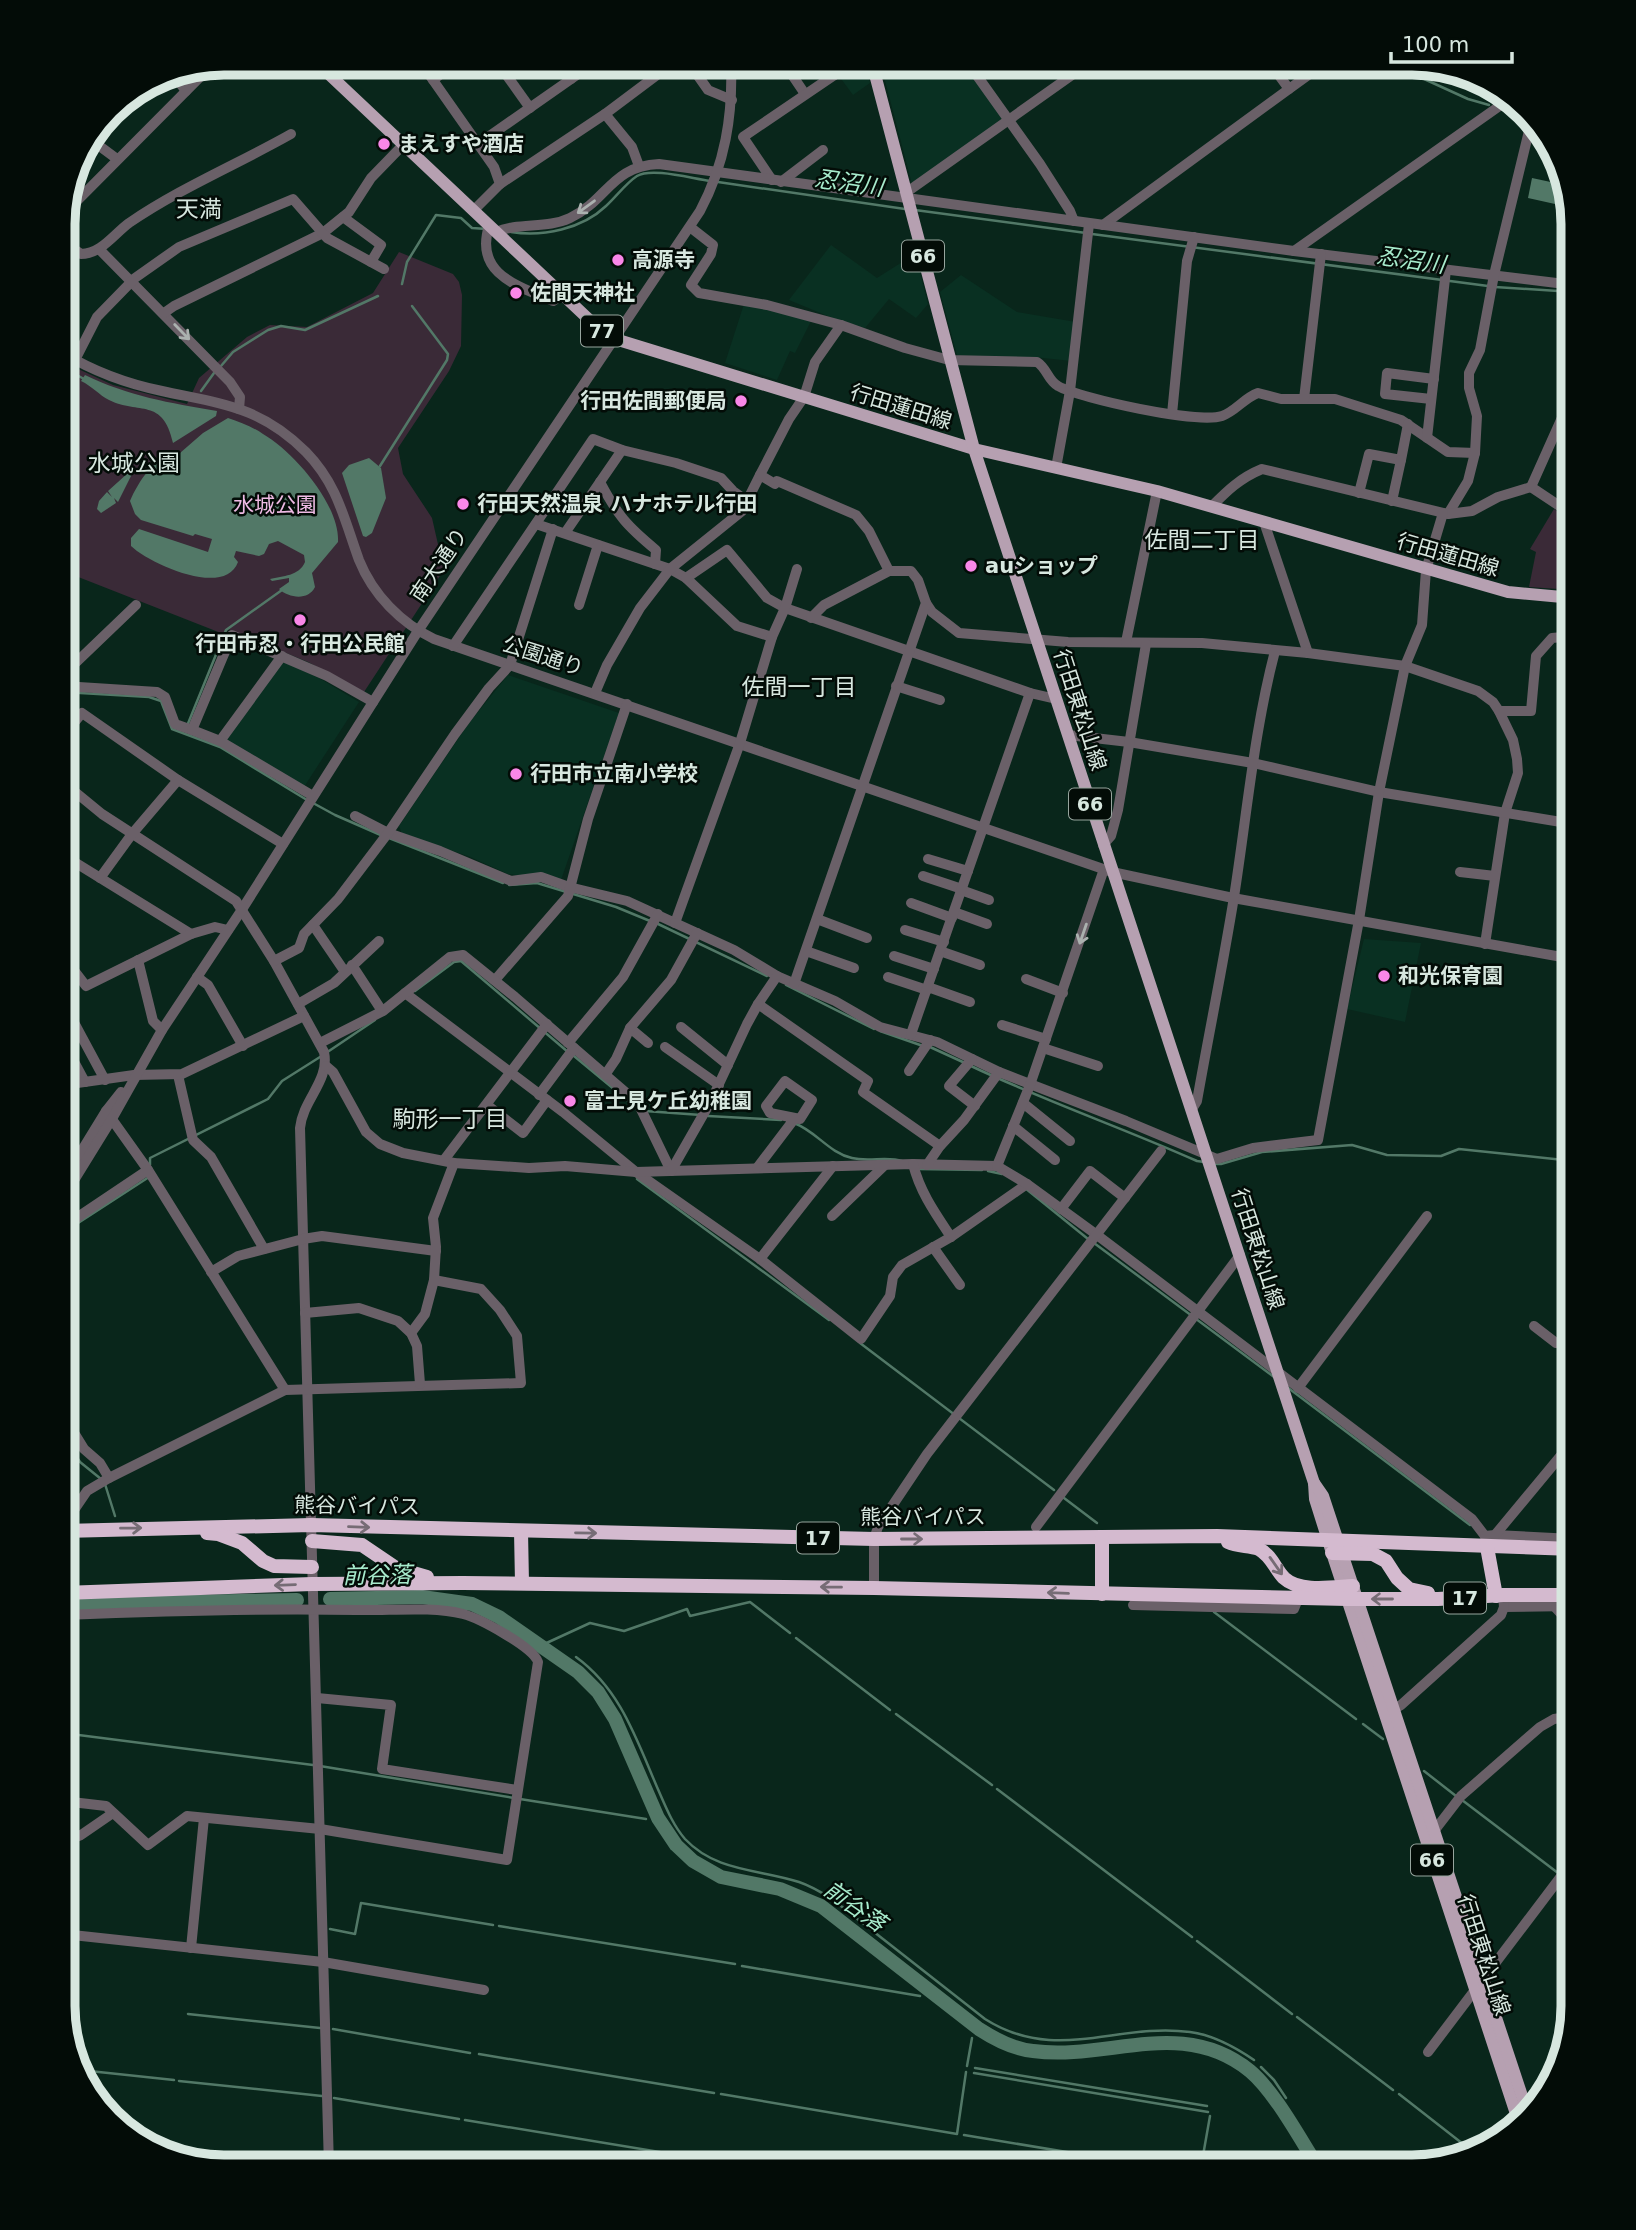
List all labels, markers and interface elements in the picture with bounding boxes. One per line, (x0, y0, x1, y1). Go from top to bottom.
scale bar (1391, 21, 1512, 65)
text: 100 m (1402, 33, 1469, 57)
place label: まえすや酒店 (398, 132, 524, 156)
marker: まえすや酒店 (376, 136, 392, 152)
water label: 忍沼川 (813, 165, 888, 201)
district label: 天満 (176, 196, 222, 222)
one-way arrow (578, 200, 596, 215)
road number: 66 (902, 240, 944, 272)
water label: 忍沼川 (1375, 242, 1450, 278)
place label: 高源寺 (632, 248, 695, 272)
marker: 高源寺 (610, 252, 626, 268)
place label: 佐間天神社 (530, 281, 635, 305)
marker: 佐間天神社 (508, 285, 524, 301)
road number: 77 (581, 316, 623, 346)
one-way arrow (173, 323, 190, 340)
street label: 行田蓮田線 (847, 380, 955, 434)
place label: 行田佐間郵便局 (580, 389, 727, 413)
marker: 行田佐間郵便局 (733, 393, 749, 409)
district label: 水城公園 (88, 450, 180, 476)
place label: 行田天然温泉 ハナホテル行田 (477, 492, 757, 516)
park label: 水城公園 (233, 493, 317, 517)
marker: 行田天然温泉 ハナホテル行田 (455, 496, 471, 512)
street label: 南大通り (406, 523, 472, 607)
district label: 佐間二丁目 (1145, 527, 1260, 553)
street label: 行田蓮田線 (1394, 529, 1502, 581)
place label: auショップ (985, 554, 1098, 578)
marker: auショップ (963, 558, 979, 574)
marker: 行田市忍・行田公民館 (292, 612, 308, 628)
place label: 行田市忍・行田公民館 (195, 632, 405, 656)
street label: 公園通り (499, 632, 587, 680)
street label: 行田東松山線 (1049, 646, 1111, 774)
district label: 佐間一丁目 (742, 674, 857, 700)
place label: 行田市立南小学校 (530, 762, 698, 786)
marker: 行田市立南小学校 (508, 766, 524, 782)
road number: 66 (1069, 789, 1111, 820)
one-way arrow (1076, 922, 1088, 944)
place label: 和光保育園 (1398, 964, 1503, 988)
marker: 和光保育園 (1376, 968, 1392, 984)
place label: 富士見ケ丘幼稚園 (584, 1089, 752, 1113)
marker: 富士見ケ丘幼稚園 (562, 1093, 578, 1109)
district label: 駒形一丁目 (393, 1106, 508, 1132)
street label: 行田東松山線 (1227, 1185, 1289, 1313)
street label: 熊谷バイパス (294, 1493, 420, 1519)
street label: 熊谷バイパス (860, 1505, 986, 1529)
one-way arrow (347, 1520, 370, 1533)
one-way arrow (120, 1521, 143, 1535)
road number: 17 (797, 1522, 839, 1554)
one-way arrow (574, 1526, 597, 1539)
one-way arrow (900, 1532, 923, 1546)
one-way arrow (1268, 1556, 1283, 1575)
water label: 前谷落 (342, 1561, 416, 1589)
one-way arrow (274, 1579, 297, 1592)
one-way arrow (820, 1580, 843, 1594)
road number: 17 (1444, 1582, 1486, 1614)
one-way arrow (1047, 1586, 1070, 1600)
one-way arrow (1371, 1592, 1394, 1606)
road number: 66 (1411, 1844, 1453, 1876)
water label: 前谷落 (819, 1876, 894, 1939)
street label: 行田東松山線 (1453, 1891, 1515, 2019)

